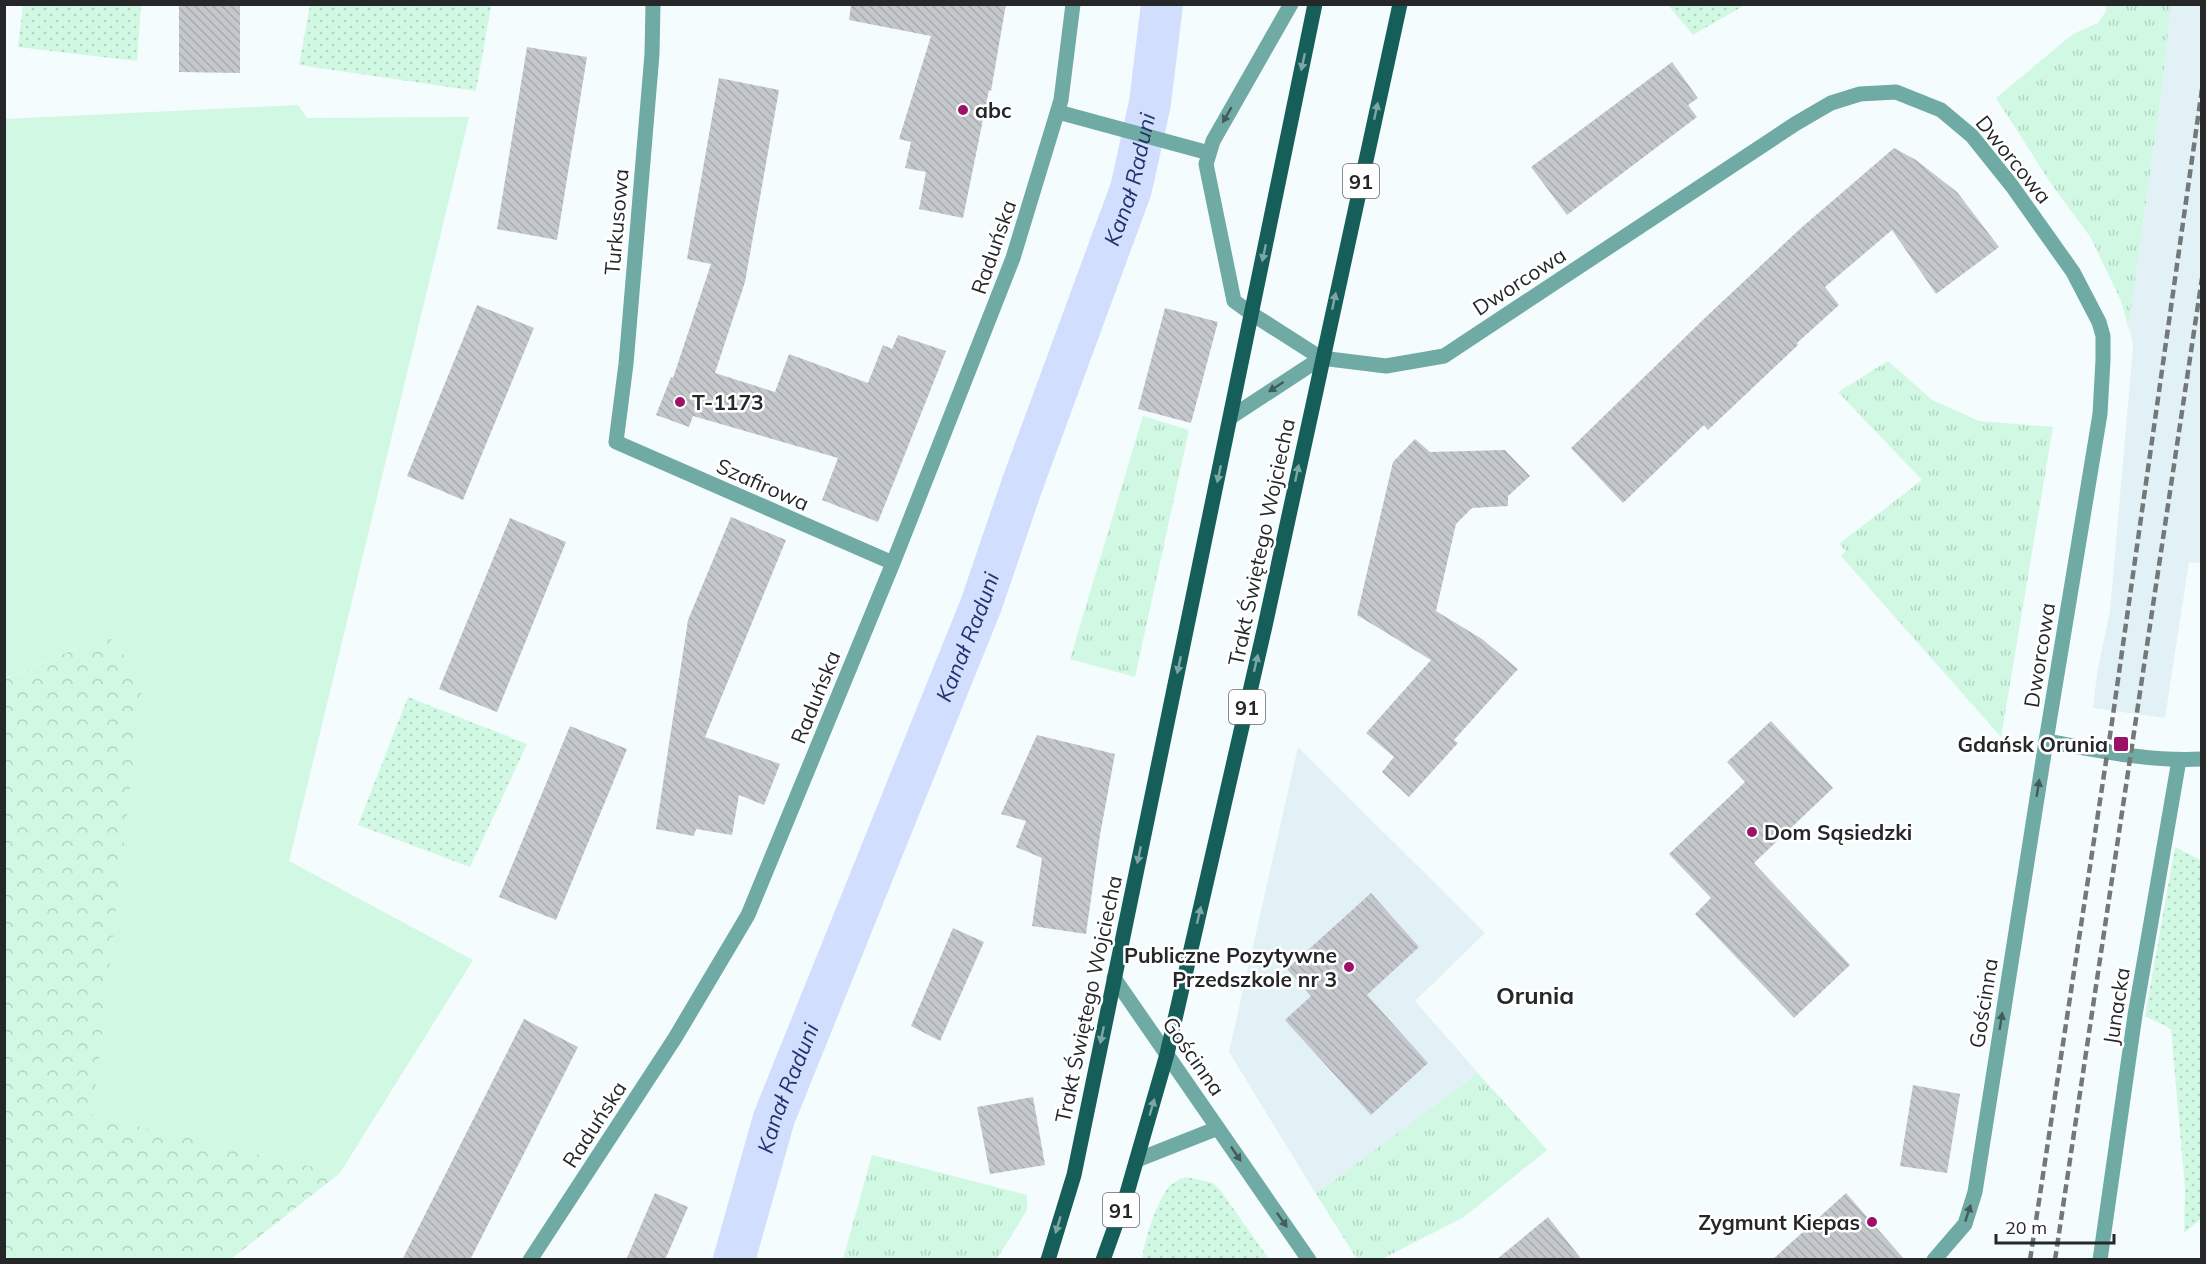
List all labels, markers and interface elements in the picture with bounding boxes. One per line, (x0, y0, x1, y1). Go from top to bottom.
one-way arrow (1298, 53, 1307, 72)
place label: abc (975, 97, 1012, 123)
one-way arrow (1372, 101, 1381, 120)
marker: abc (956, 103, 970, 117)
one-way arrow (1222, 107, 1232, 124)
water label: Kanał Raduni (1097, 110, 1162, 250)
street label: Dworcowa (1971, 110, 2057, 208)
road number: 91 (1343, 164, 1379, 198)
street label: Turkusowa (598, 168, 634, 276)
street label: Raduńska (965, 197, 1021, 297)
street label: Dworcowa (1468, 241, 1570, 321)
one-way arrow (1259, 244, 1268, 263)
one-way arrow (1330, 292, 1339, 311)
one-way arrow (1268, 382, 1285, 393)
place label: T-1173 (692, 389, 764, 415)
marker: T-1173 (673, 395, 687, 409)
street label: Trakt Świętego Wojciecha (1222, 416, 1300, 668)
street label: Szafirowa (713, 452, 813, 516)
one-way arrow (1293, 463, 1303, 482)
one-way arrow (1214, 464, 1223, 483)
water label: Kanał Raduni (929, 568, 1005, 706)
street label: Dworcowa (2018, 601, 2060, 709)
street label: Raduńska (785, 647, 845, 747)
one-way arrow (1252, 654, 1262, 673)
one-way arrow (1174, 655, 1183, 674)
road number: 91 (1229, 690, 1265, 724)
place label: Gdańsk Orunia (1957, 731, 2108, 757)
marker: Gdańsk Orunia (2112, 735, 2130, 753)
one-way arrow (2034, 778, 2043, 797)
place label: Dom Sąsiedzki (1764, 819, 1912, 845)
marker: Dom Sąsiedzki (1745, 825, 1759, 839)
one-way arrow (1134, 846, 1144, 865)
street label: Trakt Świętego Wojciecha (1049, 873, 1127, 1125)
one-way arrow (1195, 905, 1204, 924)
place label: Publiczne Pozytywne Przedszkole nr 3 (1124, 942, 1337, 992)
street label: Gościnna (1963, 956, 2003, 1050)
marker: Publiczne Pozytywne Przedszkole nr 3 (1342, 960, 1356, 974)
street label: Junacka (2097, 966, 2135, 1046)
district label: Orunia (1496, 980, 1574, 1010)
street label: Gościnna (1157, 1012, 1231, 1100)
one-way arrow (1997, 1012, 2006, 1031)
water label: Kanał Raduni (751, 1019, 825, 1156)
one-way arrow (1097, 1026, 1107, 1044)
street label: Raduńska (556, 1076, 632, 1172)
one-way arrow (1148, 1098, 1157, 1116)
one-way arrow (1230, 1146, 1242, 1162)
road number: 91 (1103, 1193, 1139, 1227)
one-way arrow (1964, 1204, 1973, 1222)
scale bar (1996, 1207, 2114, 1245)
place label: Zygmunt Kiepas (1698, 1209, 1860, 1235)
one-way arrow (1276, 1212, 1288, 1228)
marker: Zygmunt Kiepas (1865, 1215, 1879, 1229)
one-way arrow (1053, 1216, 1063, 1234)
text: 20 m (2005, 1216, 2047, 1239)

